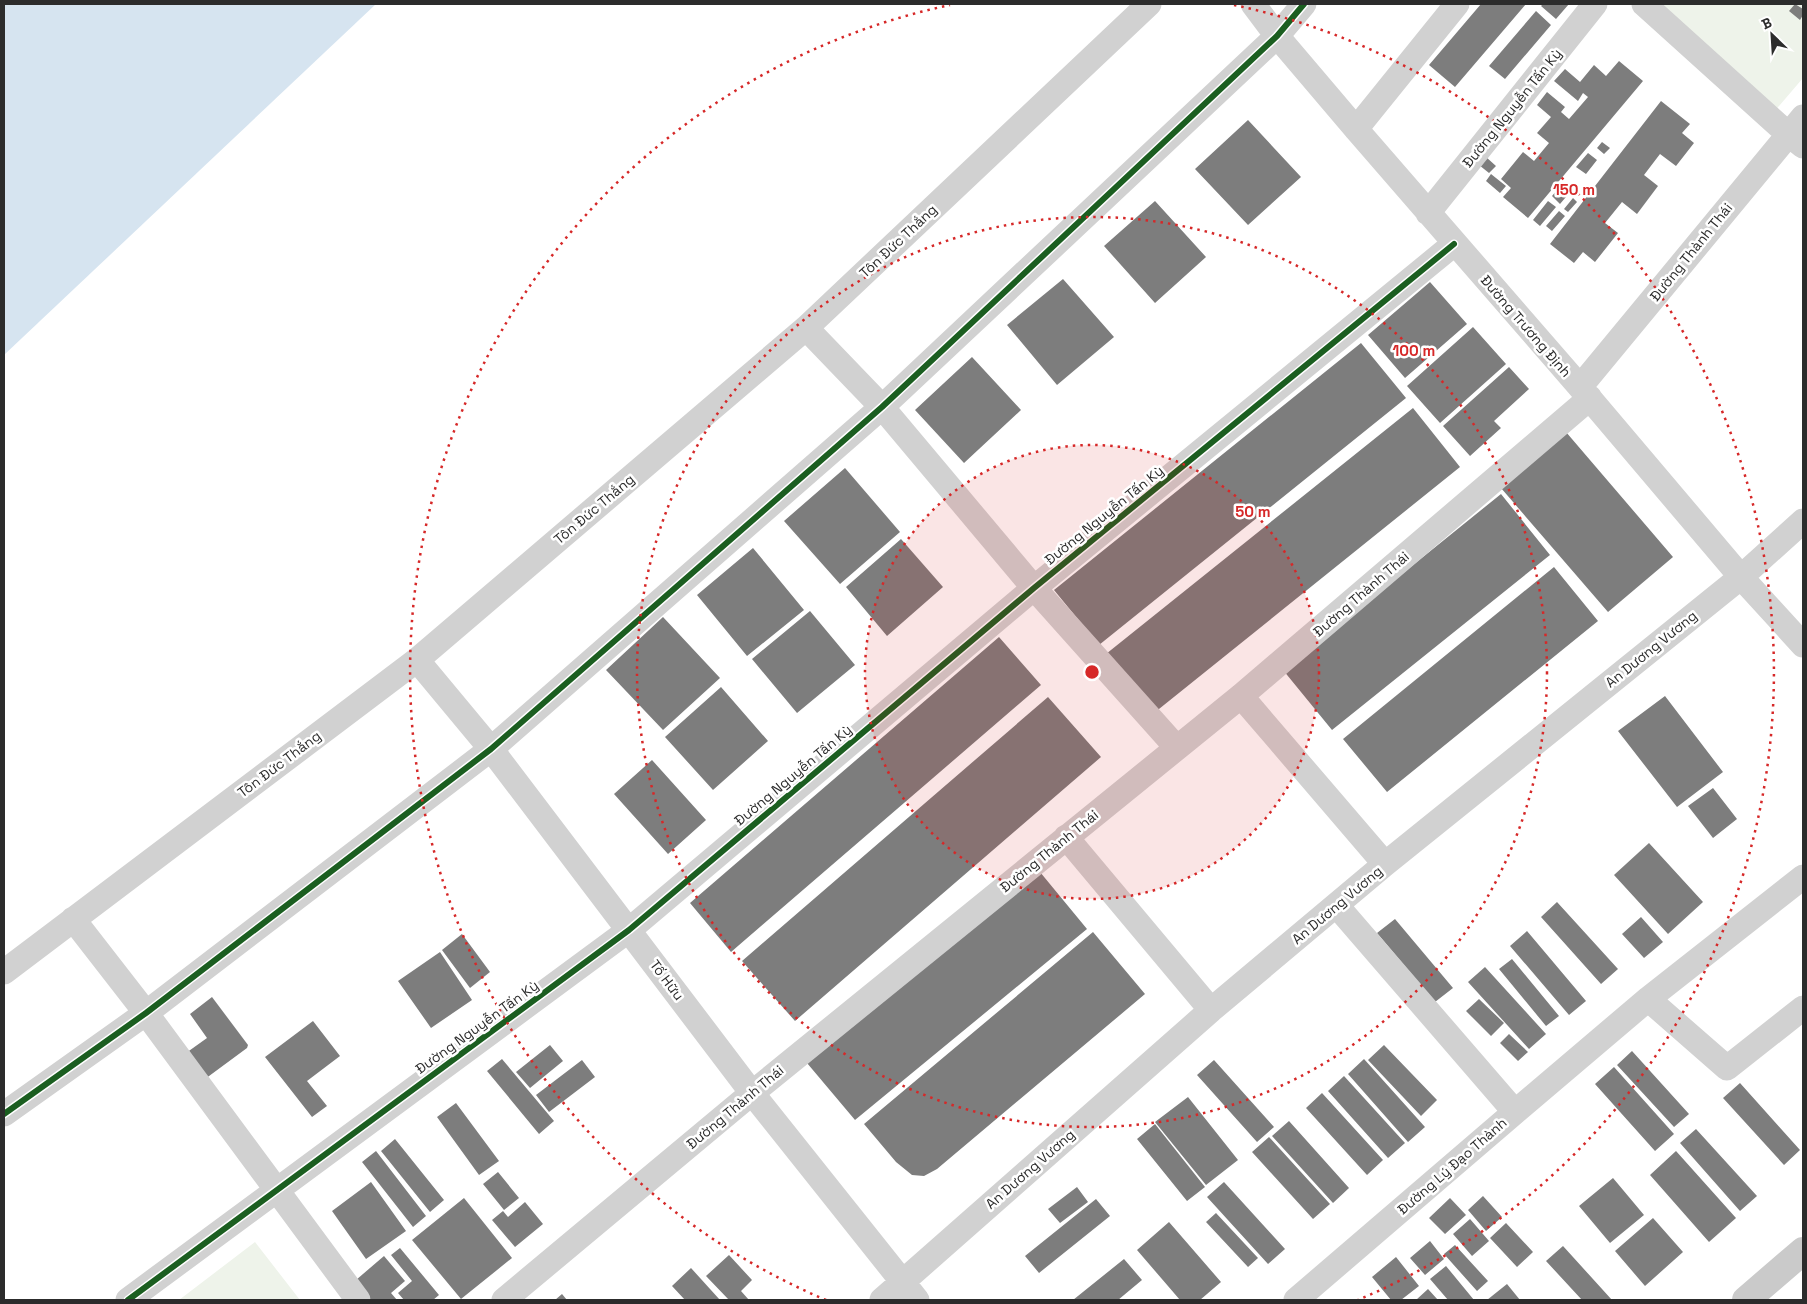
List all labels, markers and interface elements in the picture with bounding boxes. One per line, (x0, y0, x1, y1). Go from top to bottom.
north arrow (1747, 10, 1797, 60)
text: B (1758, 13, 1775, 33)
street label: Đường Nguyễn Tấn Kỳ (1458, 45, 1566, 171)
text: 150 m (1553, 180, 1595, 199)
street label: Đường Thành Thái (1646, 199, 1736, 305)
street label: Tôn Đức Thắng (855, 200, 941, 282)
street label: Đường Trương Định (1477, 271, 1575, 381)
text: 100 m (1393, 341, 1435, 360)
street label: Đường Nguyễn Tấn Kỳ (1041, 461, 1167, 569)
street label: Tôn Đức Thắng (550, 470, 638, 548)
text: 50 m (1235, 502, 1271, 521)
street label: Đường Thành Thái (1309, 547, 1413, 641)
street label: An Dương Vương (1602, 607, 1700, 691)
centre of rings (1083, 663, 1101, 681)
street label: Đường Nguyễn Tấn Kỳ (731, 721, 855, 829)
street label: Tôn Đức Thắng (234, 727, 324, 801)
street label: Đường Thành Thái (996, 806, 1102, 896)
street label: An Dương Vương (1288, 862, 1386, 948)
street label: Tố Hữu (646, 956, 688, 1004)
street label: Đường Nguyễn Tấn Kỳ (412, 976, 542, 1078)
street label: Đường Thành Thái (683, 1061, 787, 1153)
street label: Đường Lý Đạo Thành (1394, 1114, 1510, 1218)
street label: An Dương Vương (982, 1125, 1078, 1213)

